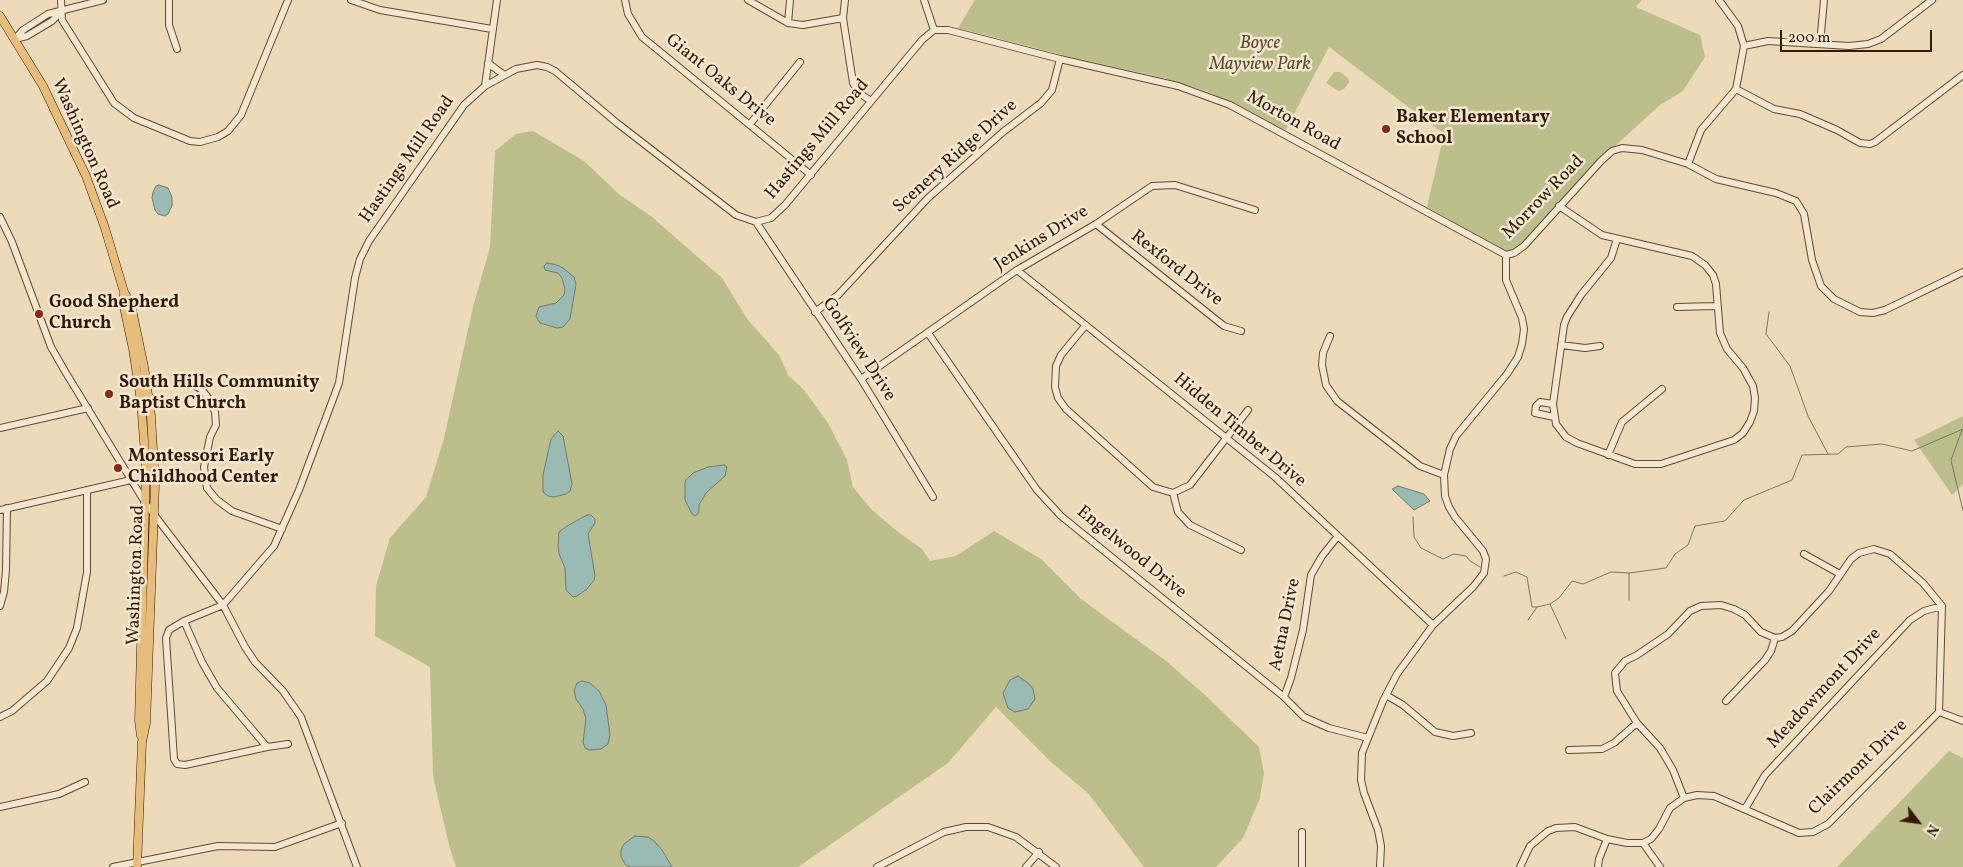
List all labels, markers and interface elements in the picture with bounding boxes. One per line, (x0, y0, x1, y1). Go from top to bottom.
scale bar (1783, 20, 1936, 52)
text: 200 m (1788, 28, 1831, 49)
street label: Giant Oaks Drive (661, 30, 779, 132)
park label: Boyce Mayview Park (1209, 34, 1311, 76)
street label: Hastings Mill Road (761, 75, 875, 205)
street label: Washington Road (46, 76, 122, 212)
street label: Morton Road (1242, 87, 1344, 157)
street label: Hastings Mill Road (356, 92, 460, 228)
street label: Scenery Ridge Drive (889, 95, 1023, 219)
place label: Baker Elementary School (1396, 108, 1550, 150)
marker: Baker Elementary School (1380, 123, 1392, 135)
street label: Morrow Road (1499, 151, 1589, 245)
street label: Jenkins Drive (991, 202, 1093, 276)
street label: Rexford Drive (1126, 226, 1226, 312)
place label: Good Shepherd Church (49, 293, 179, 336)
street label: Golfview Drive (817, 294, 899, 406)
marker: Good Shepherd Church (33, 308, 45, 320)
street label: Hidden Timber Drive (1168, 369, 1310, 493)
place label: South Hills Community Baptist Church (119, 373, 319, 416)
marker: South Hills Community Baptist Church (103, 388, 115, 400)
place label: Montessori Early Childhood Center (128, 447, 278, 489)
marker: Montessori Early Childhood Center (112, 462, 124, 474)
street label: Engelwood Drive (1072, 502, 1190, 604)
street label: Washington Road (124, 505, 150, 645)
street label: Aetna Drive (1266, 577, 1306, 673)
street label: Meadowmont Drive (1763, 624, 1887, 754)
street label: Clairmont Drive (1805, 715, 1913, 821)
north arrow (1893, 797, 1943, 847)
text: N (1921, 821, 1942, 839)

